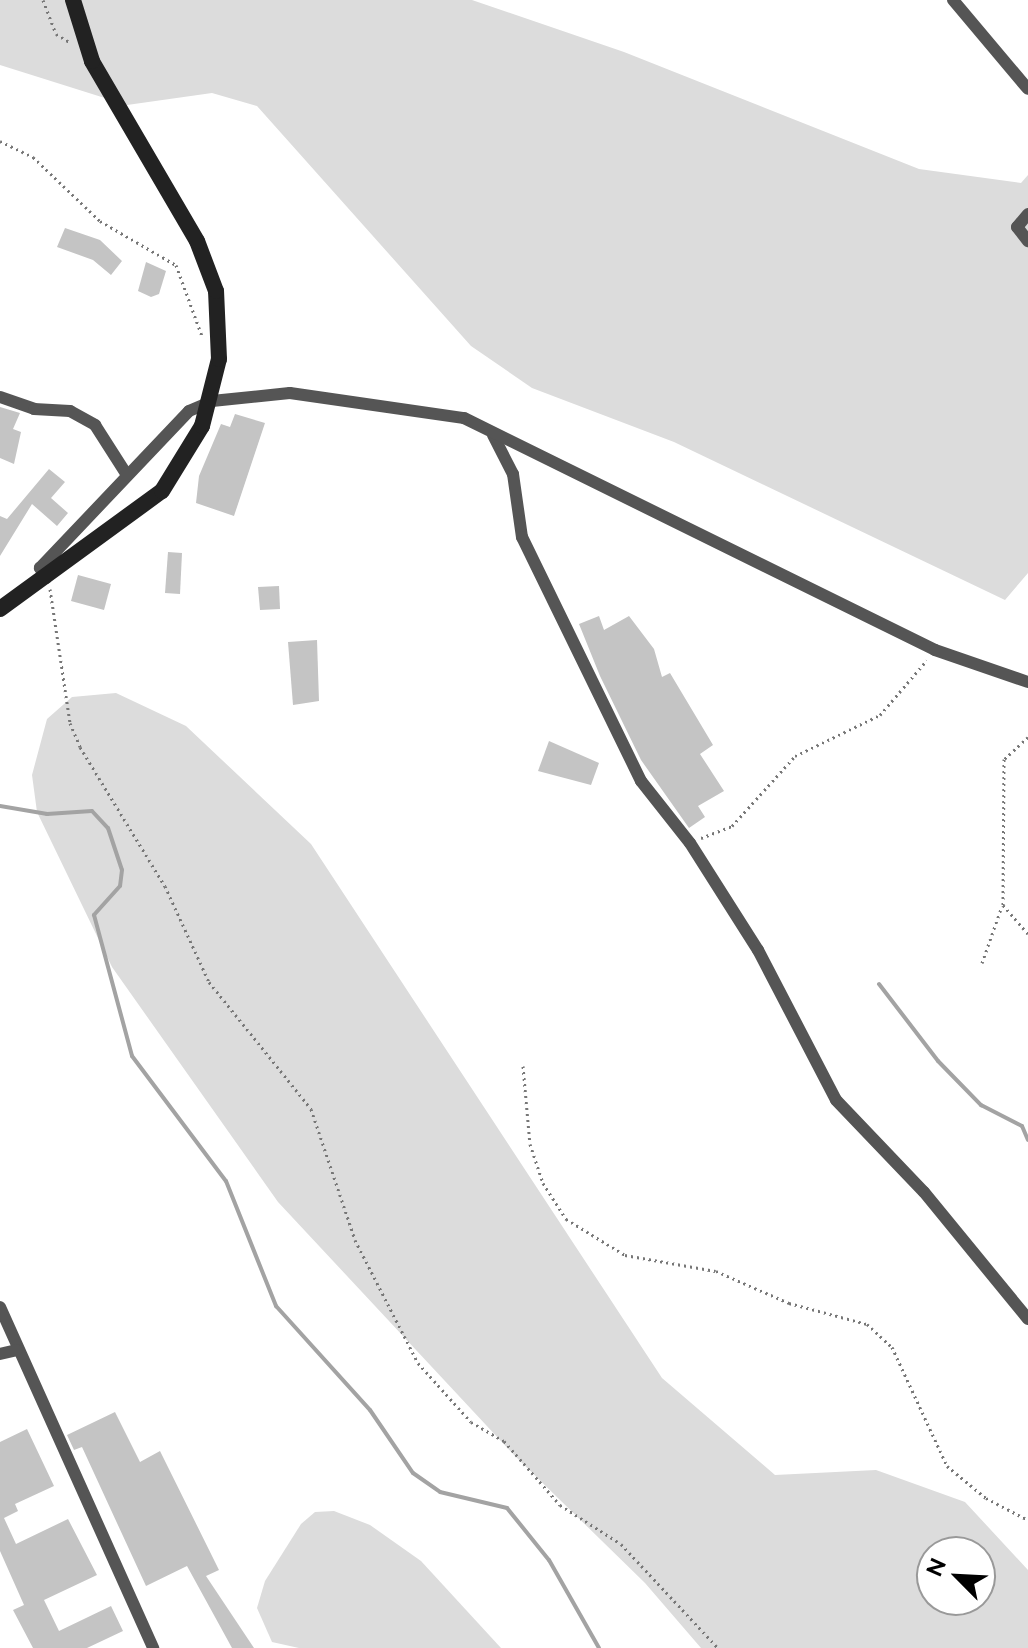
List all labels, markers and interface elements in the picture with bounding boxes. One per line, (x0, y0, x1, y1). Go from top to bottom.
north arrow (916, 1536, 996, 1616)
text: N (921, 1554, 951, 1580)

